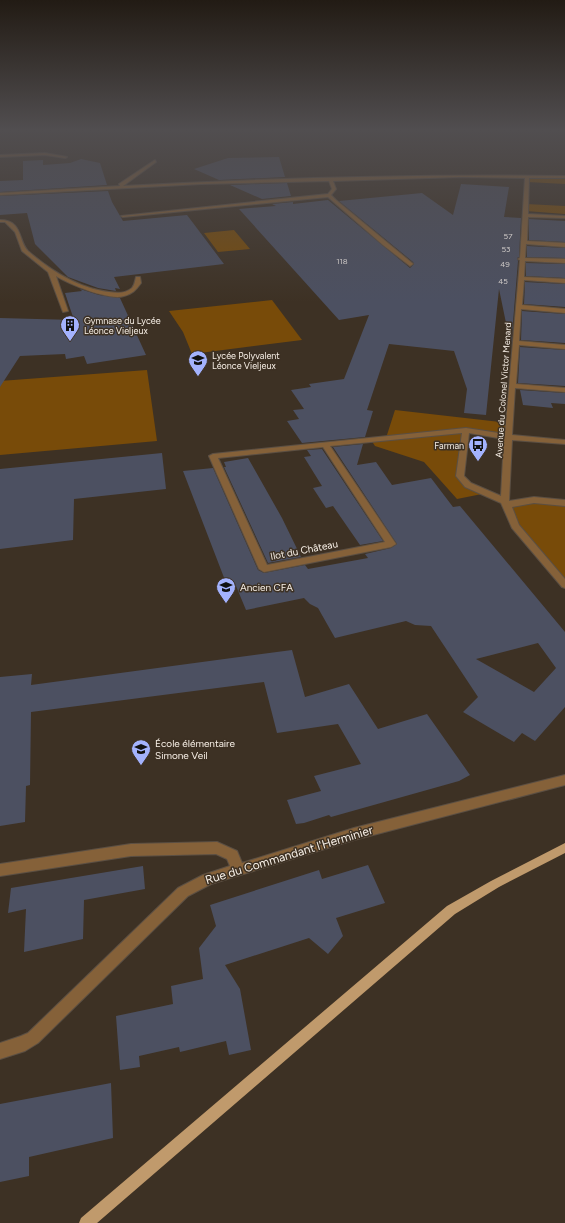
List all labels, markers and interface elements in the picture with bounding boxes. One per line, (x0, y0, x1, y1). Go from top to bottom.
house number: 57 (504, 231, 513, 241)
house number: 53 (502, 244, 510, 254)
house number: 118 (336, 256, 348, 266)
house number: 49 (500, 259, 510, 269)
house number: 45 (498, 276, 508, 286)
building icon: Gymnase du Lycée Léonce Vieljeux (59, 314, 81, 342)
place label: Gymnase du Lycée Léonce Vieljeux (84, 315, 161, 336)
street label: Avenue du Colonel Victor Menard (493, 322, 513, 458)
school or university icon: Lycée Polyvalent Léonce Vieljeux (187, 349, 209, 377)
place label: Lycée Polyvalent Léonce Vieljeux (212, 350, 280, 371)
bus stop icon: Farman (467, 434, 489, 462)
place label: Farman (434, 440, 464, 451)
street label: Ilot du Château (269, 537, 339, 563)
school or university icon: Ancien CFA (215, 576, 237, 604)
place label: Ancien CFA (240, 581, 293, 594)
place label: École élémentaire Simone Veil (155, 737, 236, 762)
school or university icon: École élémentaire Simone Veil (130, 738, 152, 766)
street label: Rue du Commandant l'Herminier (204, 823, 374, 887)

